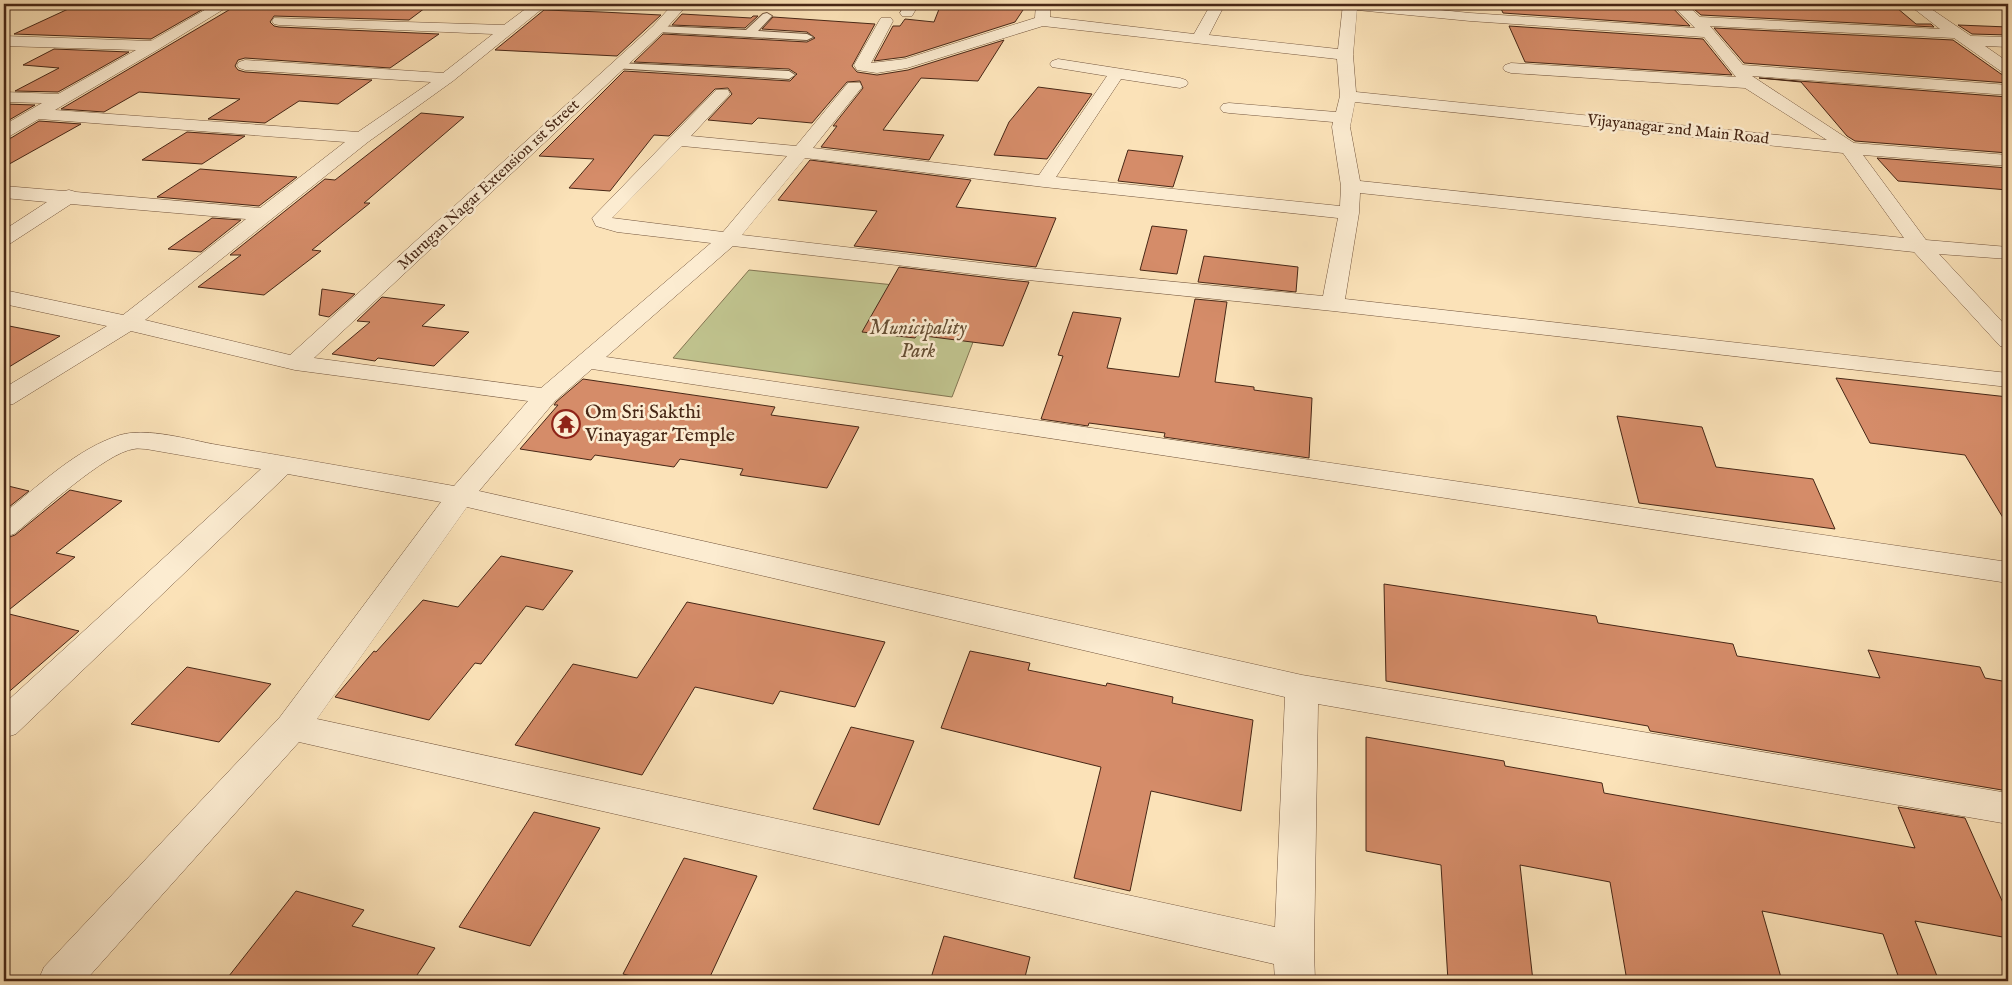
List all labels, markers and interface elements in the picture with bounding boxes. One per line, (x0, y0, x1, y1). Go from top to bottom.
street label: Murugan Nagar Extension 1st Street (394, 95, 584, 275)
street label: Vijayanagar 2nd Main Road (1585, 110, 1770, 150)
park label: Municipality Park (869, 316, 967, 364)
place label: Om Sri Sakthi Vinayagar Temple (584, 400, 735, 448)
temple icon: Om Sri Sakthi Vinayagar Temple (551, 409, 581, 439)

